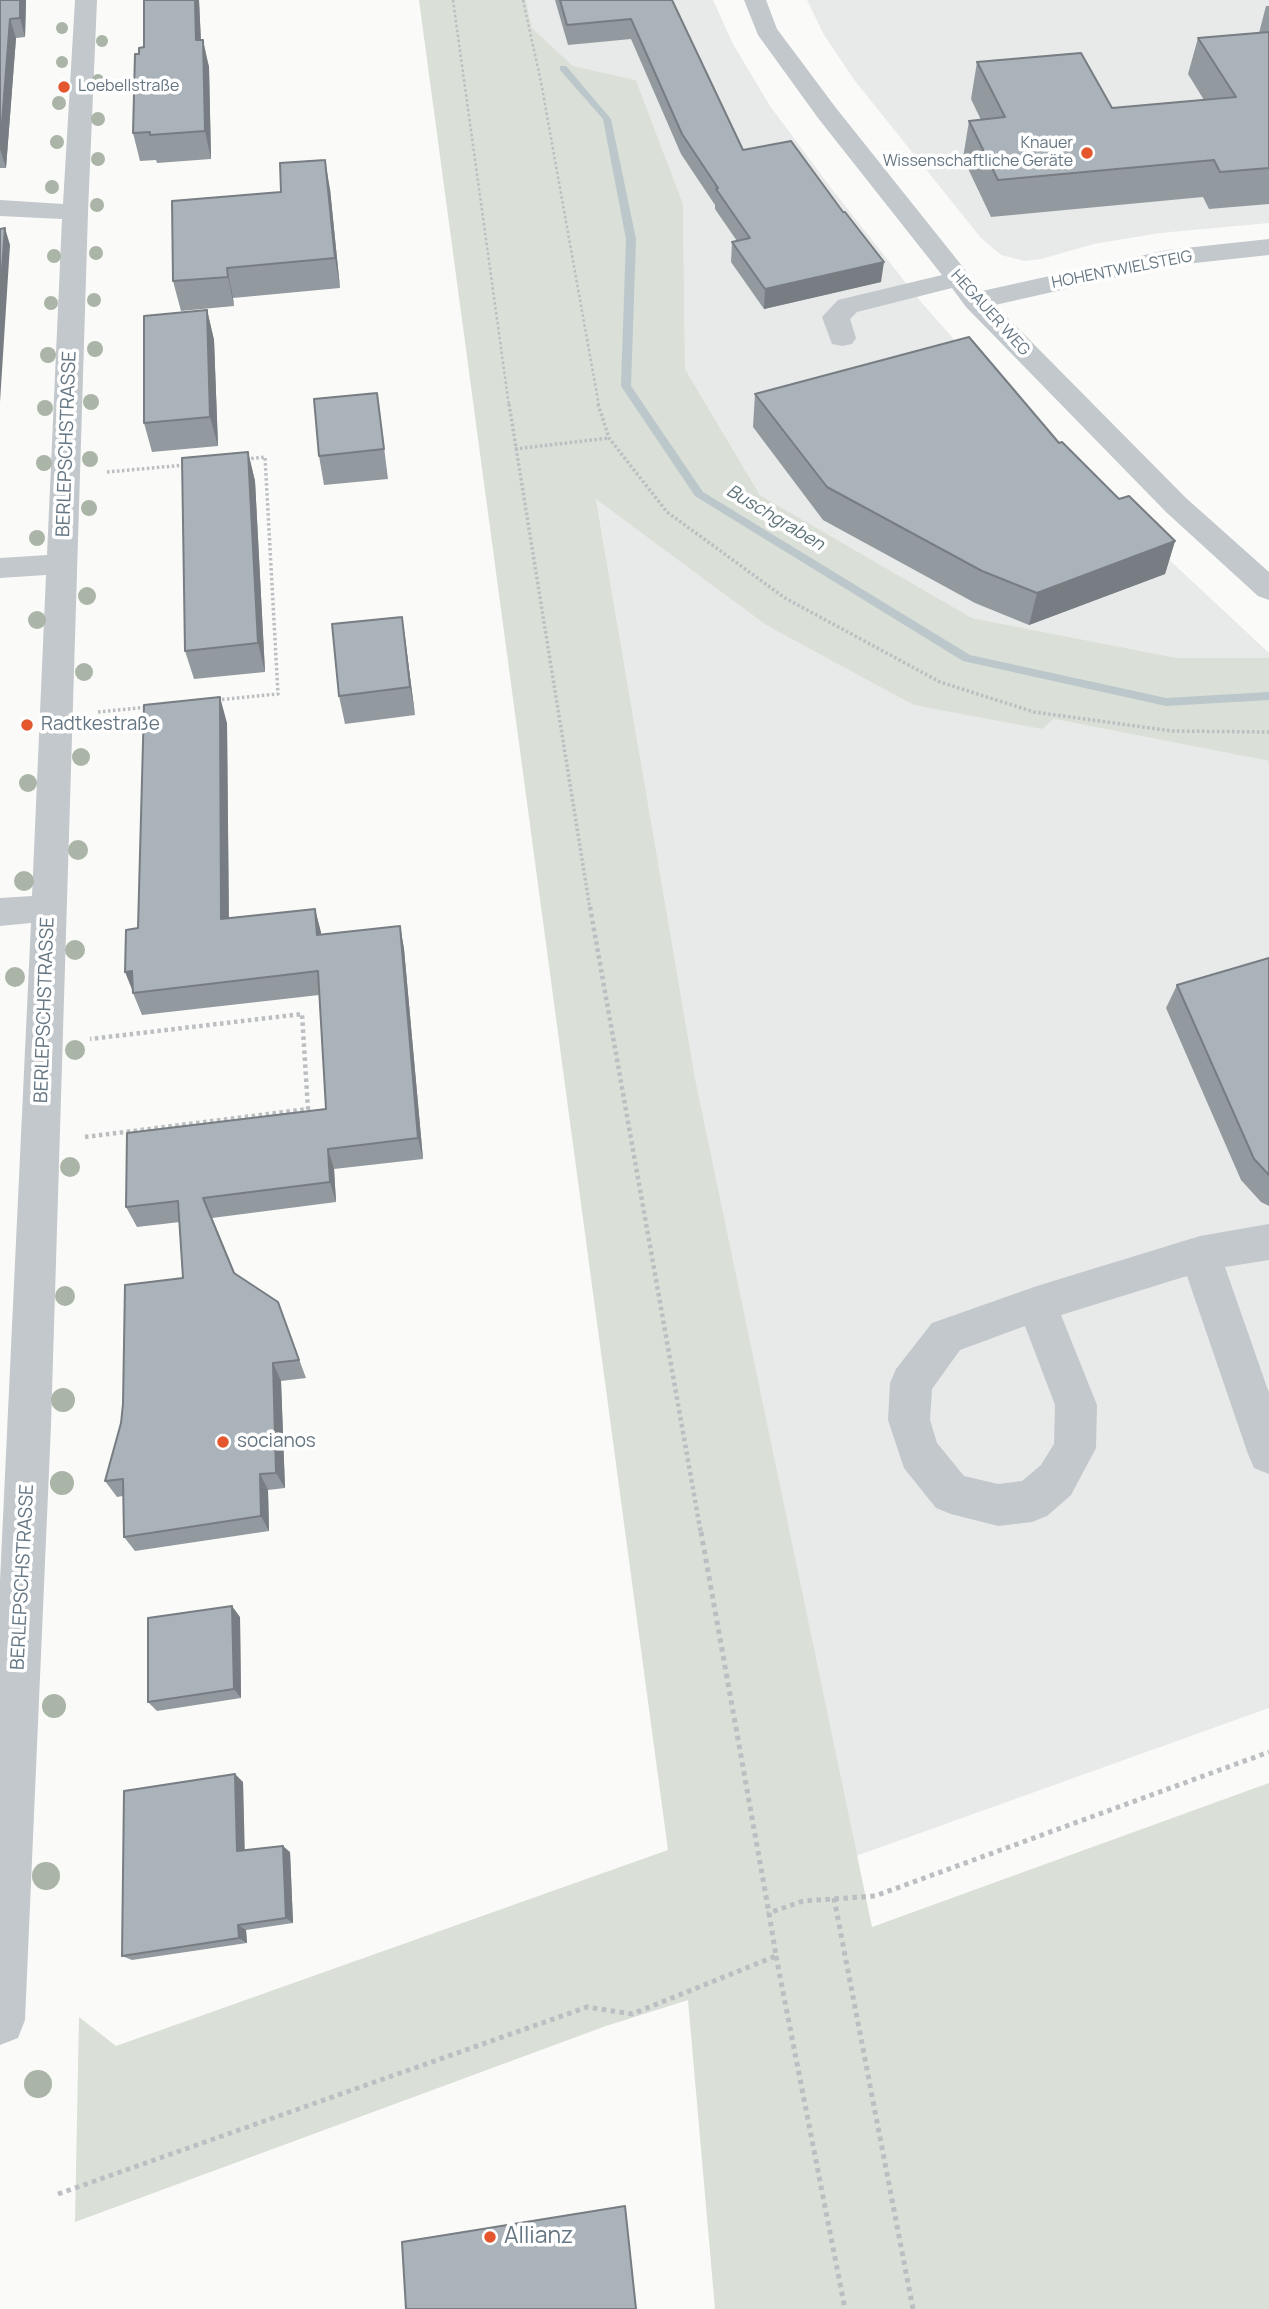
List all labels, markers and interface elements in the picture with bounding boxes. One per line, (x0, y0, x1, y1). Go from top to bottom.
place label: Loebellstraße (78, 77, 179, 97)
marker: Loebellstraße (56, 79, 72, 95)
place label: Knauer Wissenschaftliche Geräte (883, 134, 1073, 172)
marker: Knauer Wissenschaftliche Geräte (1079, 145, 1095, 161)
street label: HOHENTWIELSTEIG (1050, 247, 1194, 293)
street label: HEGAUER WEG (946, 266, 1034, 360)
street label: BERLEPSCHSTRASSE (52, 351, 82, 537)
water label: Buschgraben (722, 480, 828, 556)
place label: Radtkestraße (41, 714, 160, 736)
marker: Radtkestraße (19, 717, 35, 733)
street label: BERLEPSCHSTRASSE (30, 917, 60, 1103)
place label: socianos (237, 1431, 316, 1453)
marker: socianos (215, 1434, 231, 1450)
street label: BERLEPSCHSTRASSE (7, 1484, 39, 1670)
place label: Allianz (504, 2223, 573, 2251)
marker: Allianz (482, 2229, 498, 2245)

